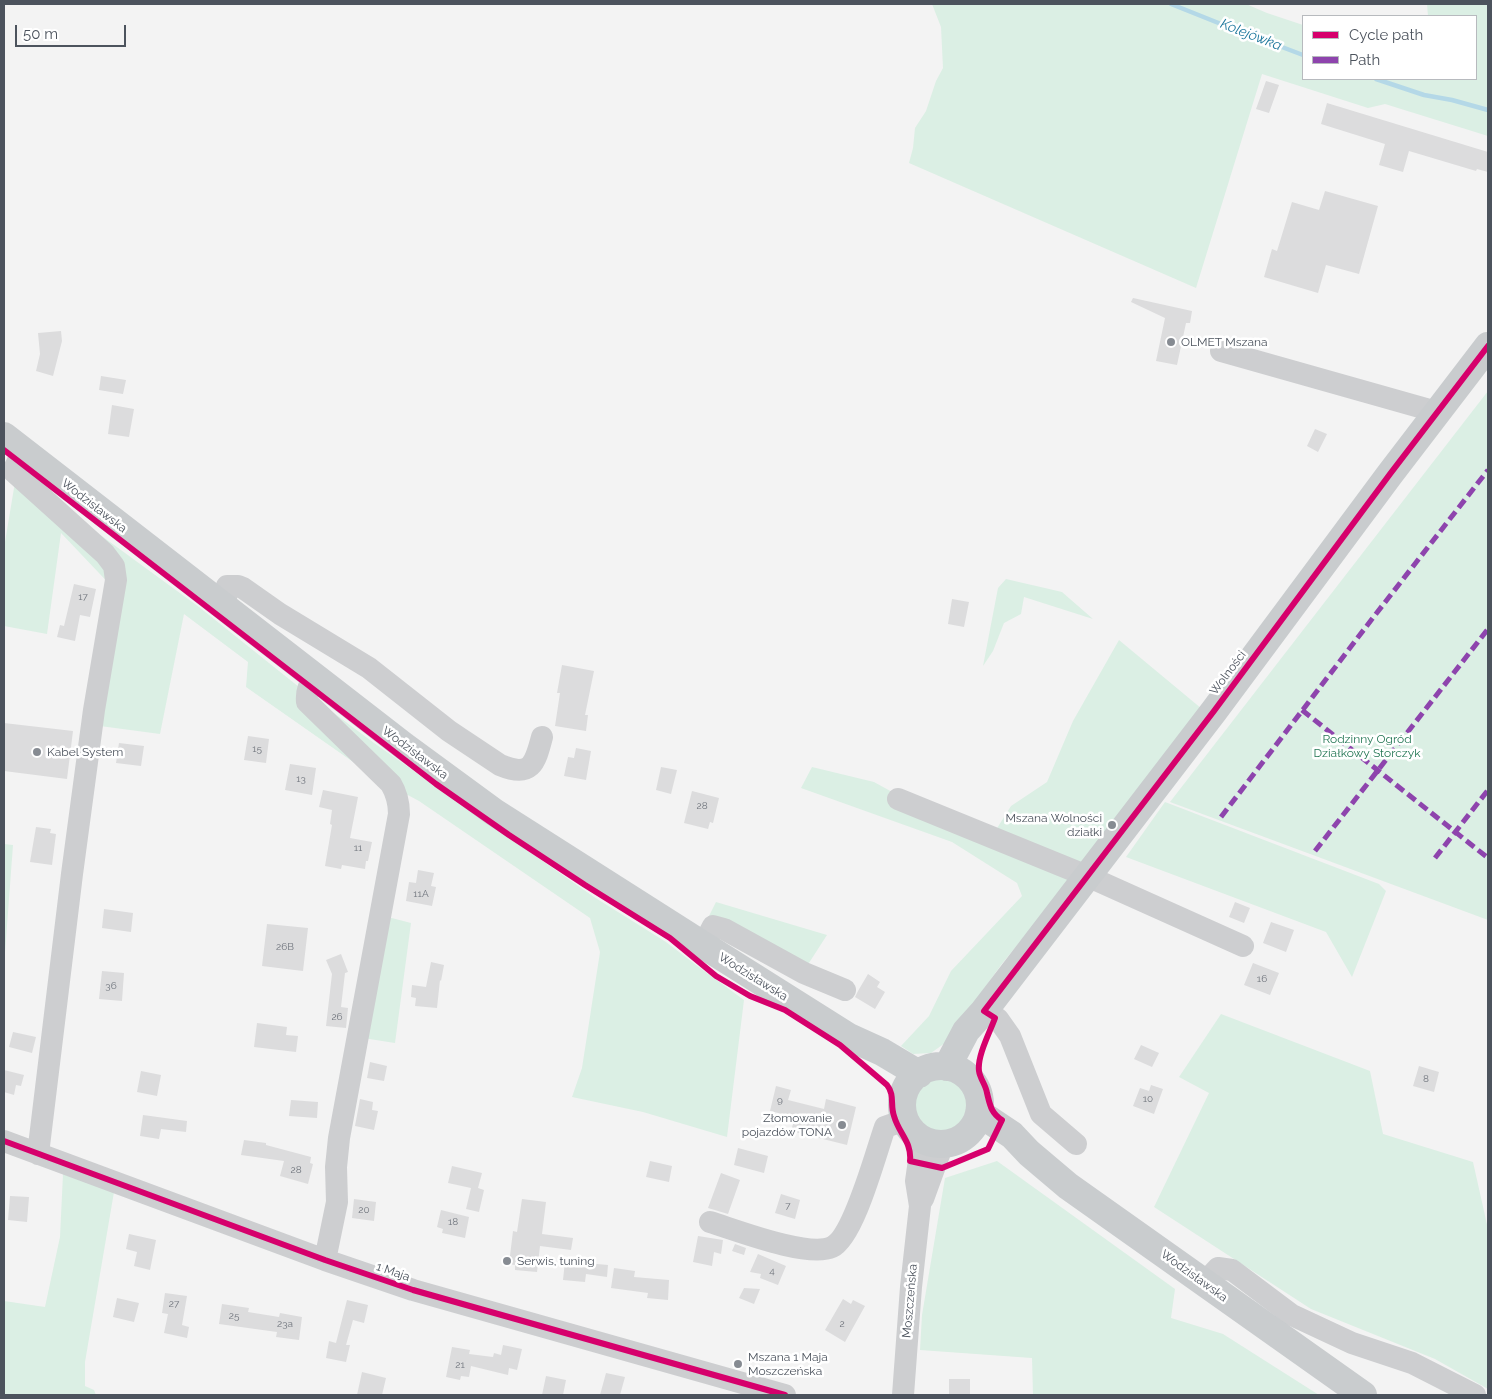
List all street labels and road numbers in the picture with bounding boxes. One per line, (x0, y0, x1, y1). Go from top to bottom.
street label: Wodzisławska (59, 476, 129, 536)
street label: Wolności (1207, 648, 1249, 698)
street label: Wodzisławska (379, 724, 451, 782)
street label: Wodzisławska (716, 950, 790, 1004)
street label: Wodzisławska (1158, 1247, 1230, 1305)
street label: 1 Maja (374, 1260, 412, 1284)
street label: Moszczeńska (900, 1263, 920, 1339)

